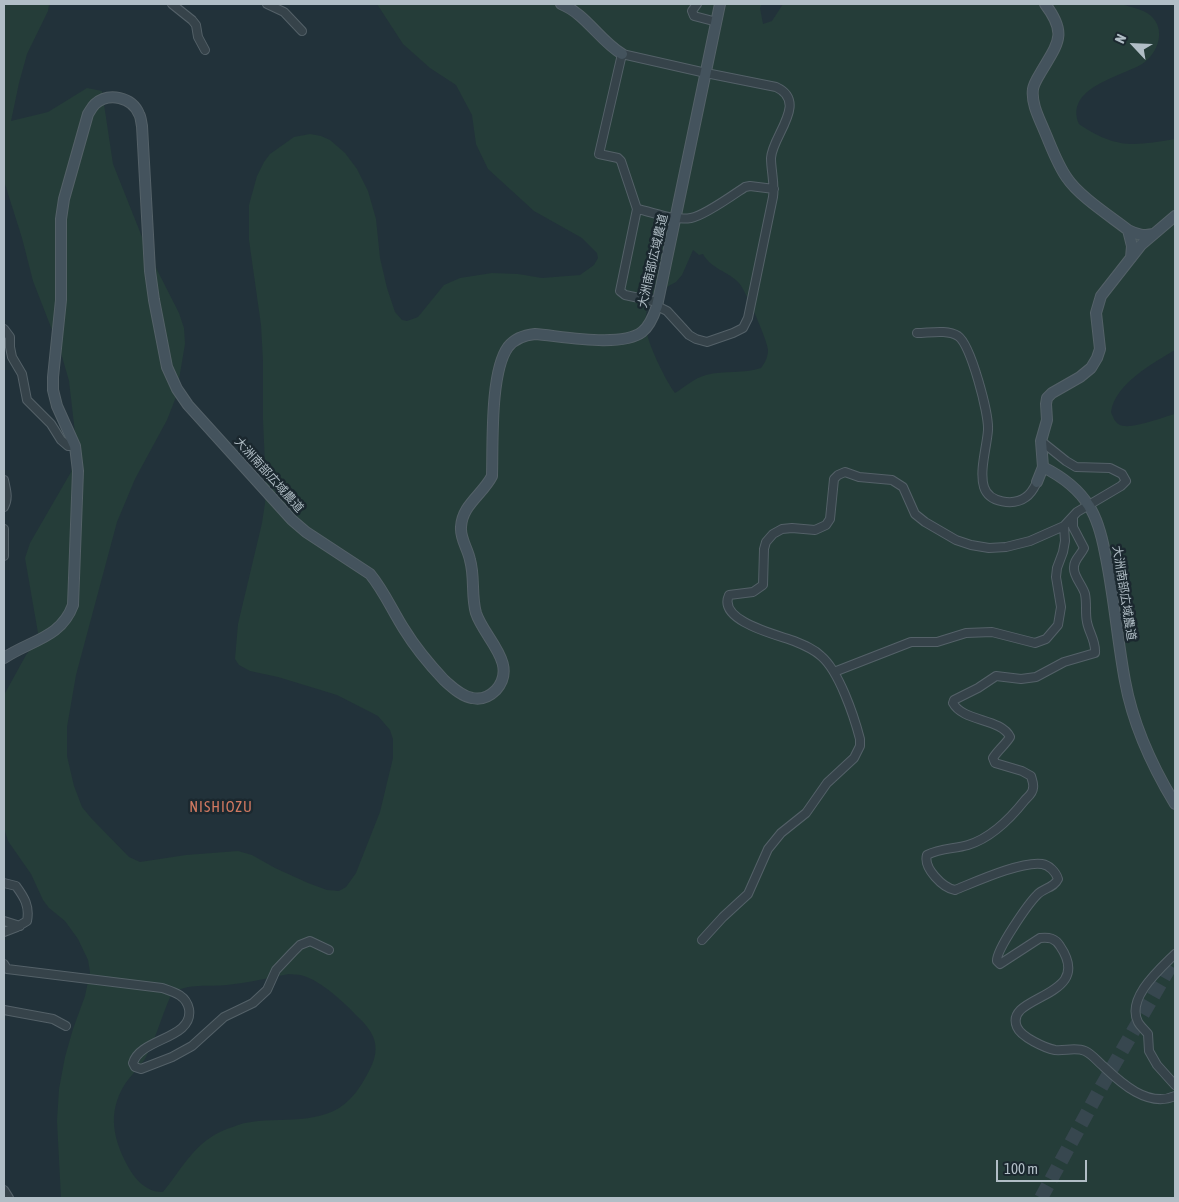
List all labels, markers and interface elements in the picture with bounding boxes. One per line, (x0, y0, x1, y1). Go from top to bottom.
north arrow (1109, 20, 1159, 70)
text: N (1111, 32, 1129, 46)
street label: 大洲南部広域農道 (635, 213, 671, 309)
street label: 大洲南部広域農道 (232, 435, 306, 515)
street label: 大洲南部広域農道 (1109, 544, 1139, 642)
district label: NISHIOZU (188, 798, 254, 816)
scale bar (999, 1150, 1090, 1182)
text: 100 m (1004, 1160, 1038, 1177)

